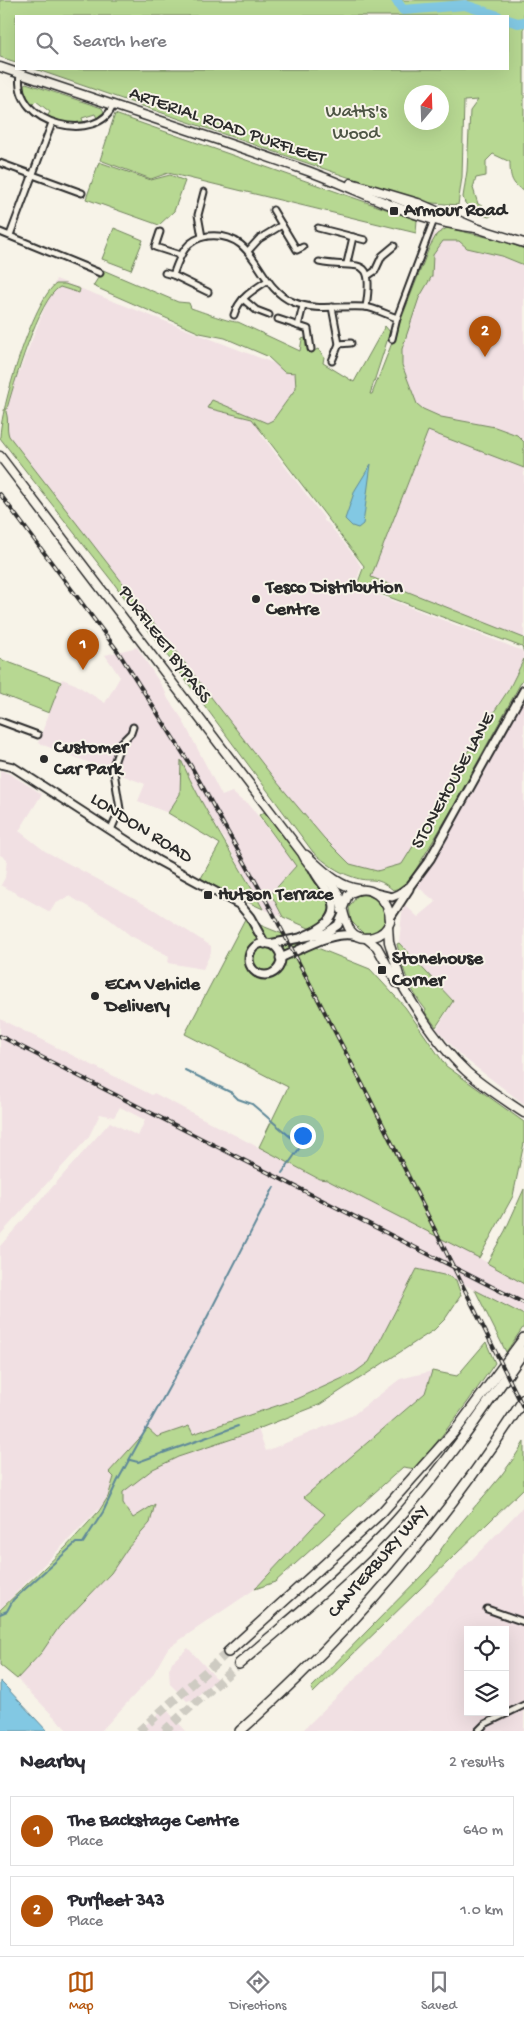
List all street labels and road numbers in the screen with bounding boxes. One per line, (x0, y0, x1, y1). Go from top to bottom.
street label: ARTERIAL ROAD PURFLEET (126, 83, 329, 172)
street label: PURFLEET BYPASS (112, 581, 216, 709)
street label: STONEHOUSE LANE (407, 708, 502, 853)
street label: LONDON ROAD (86, 788, 197, 870)
street label: CANTERBURY WAY (323, 1500, 435, 1624)

